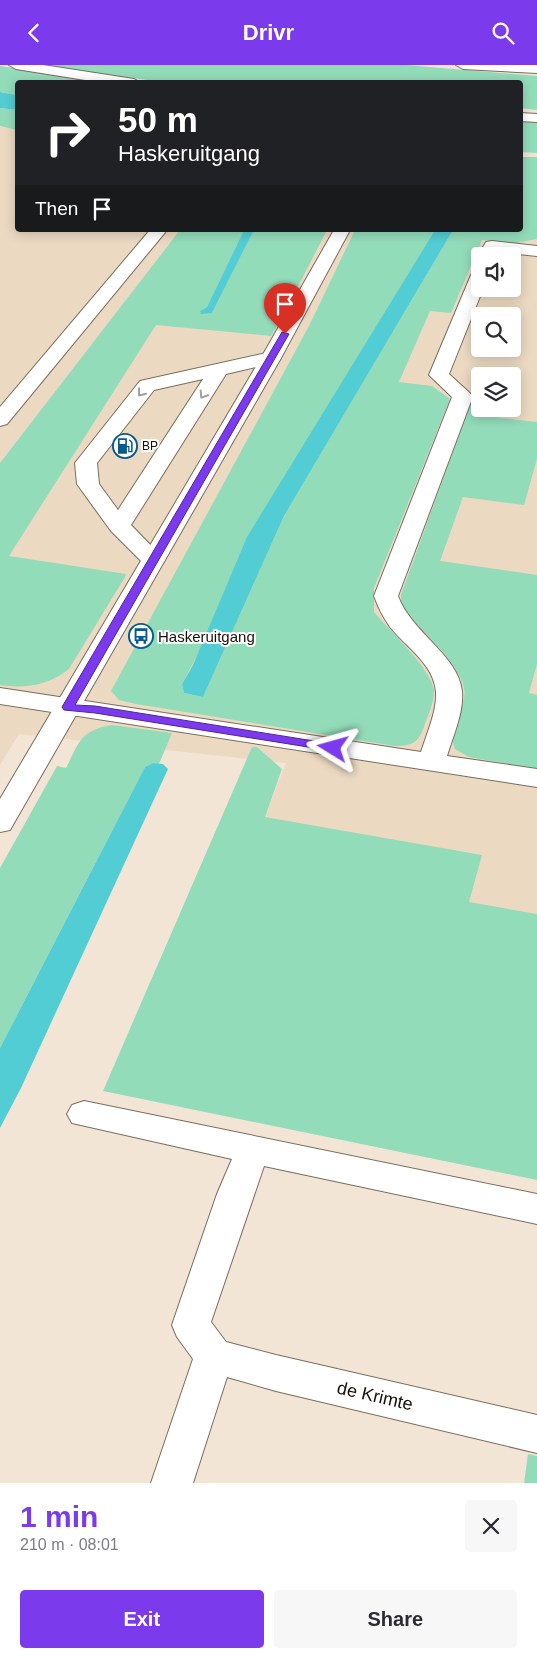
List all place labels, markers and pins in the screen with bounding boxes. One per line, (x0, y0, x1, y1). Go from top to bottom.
pin (264, 283, 306, 334)
fuel station icon: BP (112, 433, 138, 459)
place label: BP (142, 439, 158, 453)
bus stop icon: Haskeruitgang (128, 623, 154, 649)
place label: Haskeruitgang (158, 628, 255, 645)

